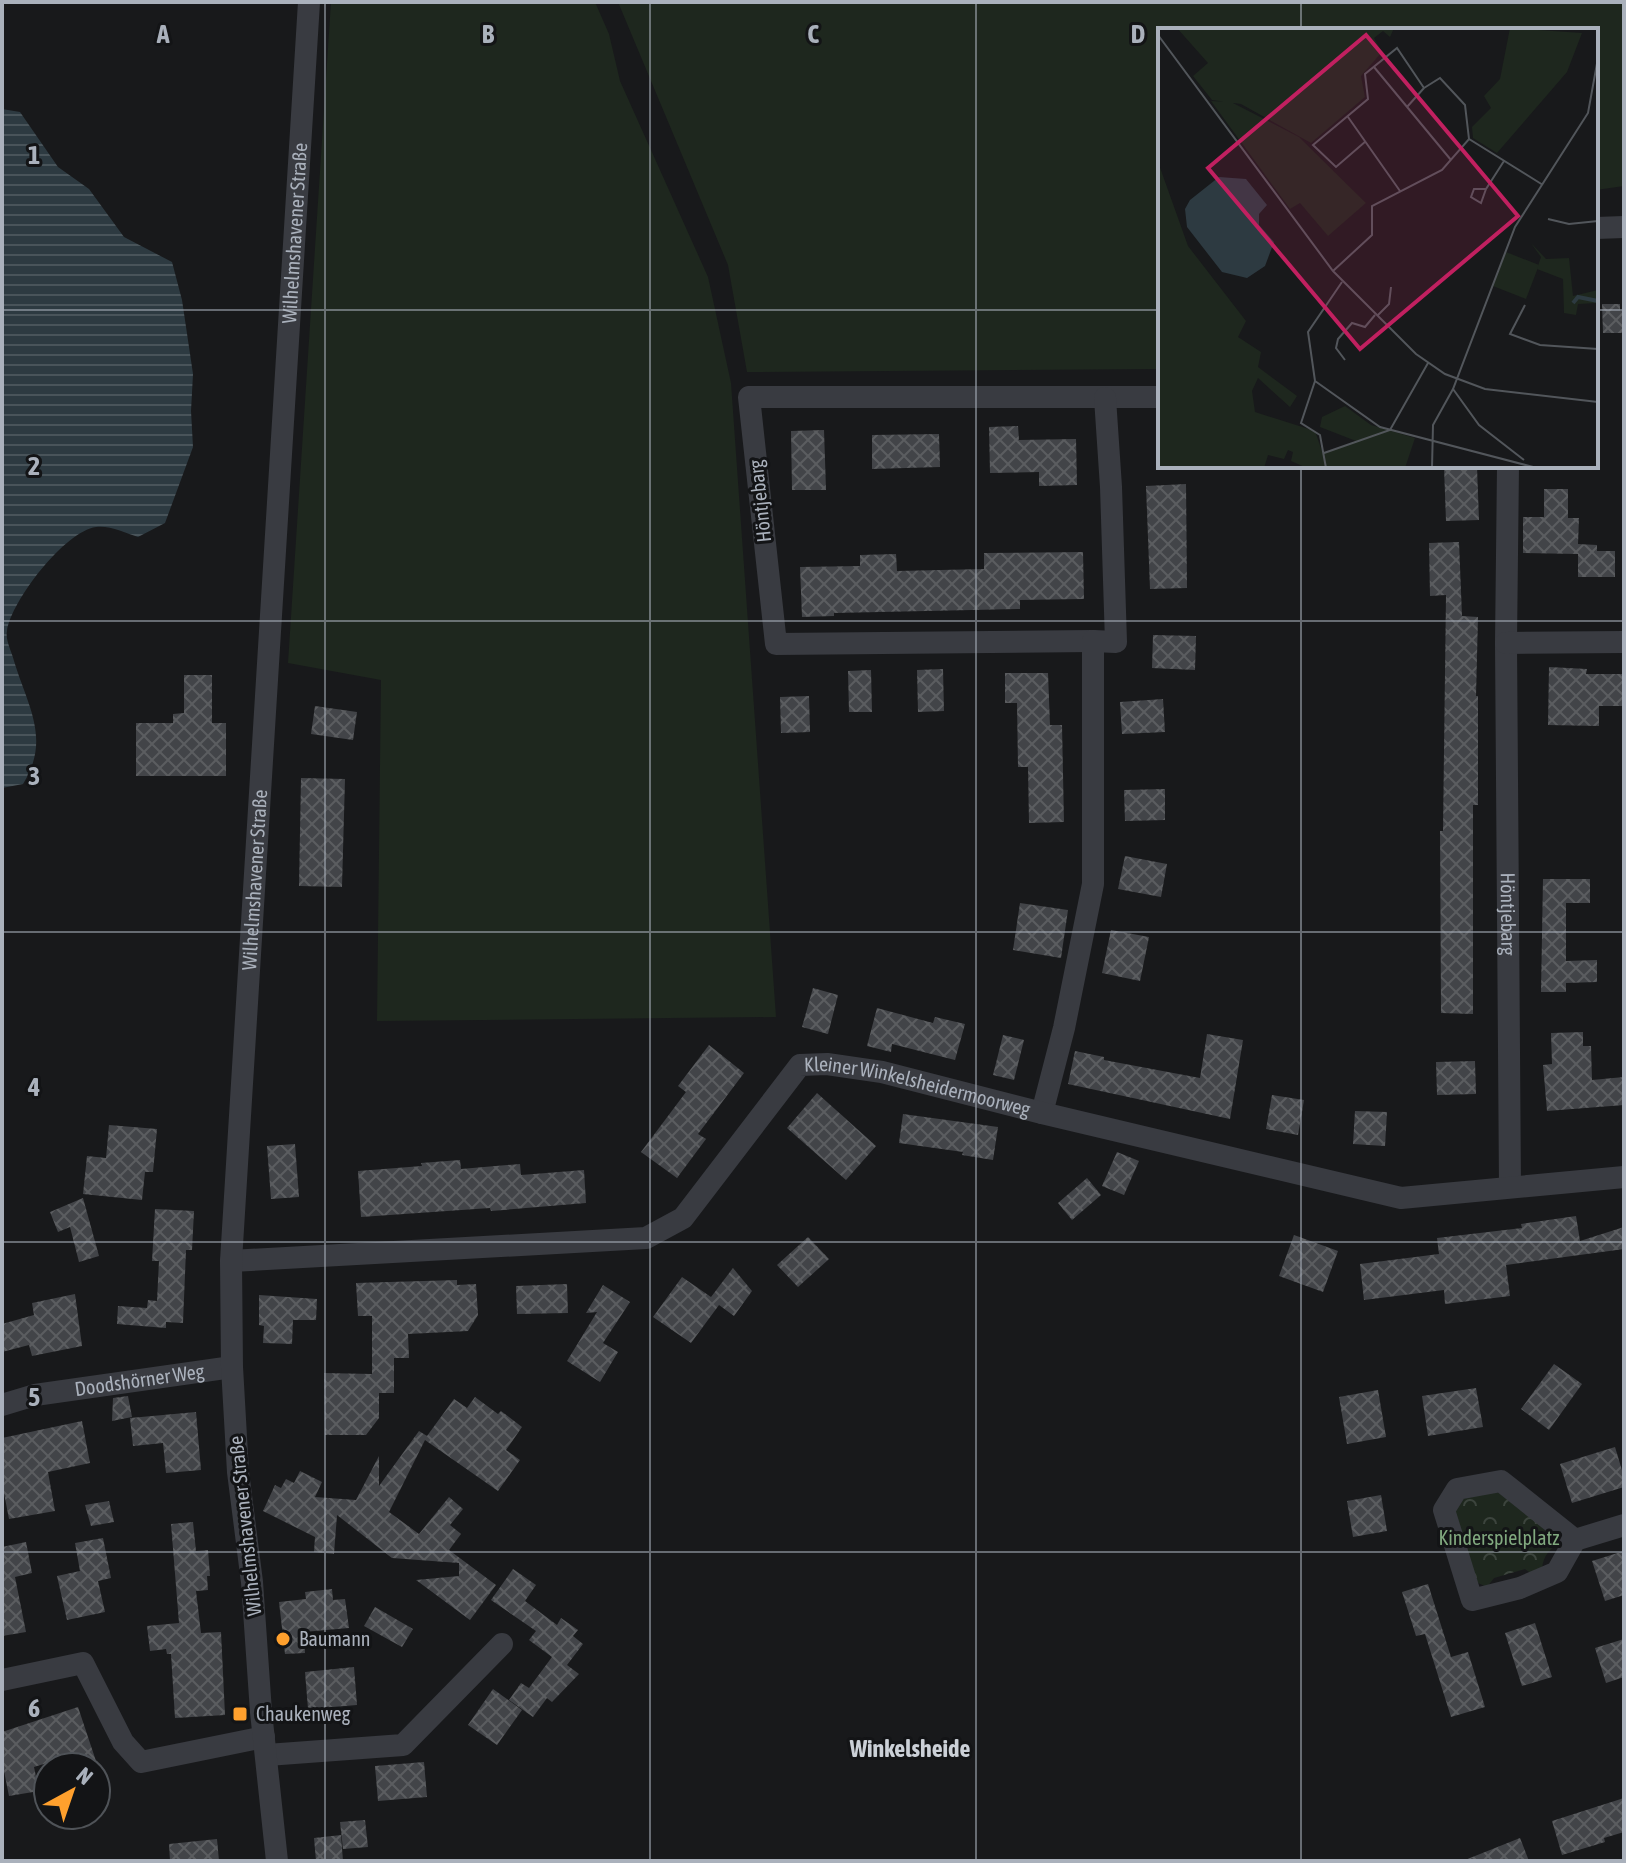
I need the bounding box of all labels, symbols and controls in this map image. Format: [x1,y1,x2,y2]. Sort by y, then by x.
text: A [156,19,170,49]
text: B [482,19,495,49]
text: C [807,19,819,49]
text: D [1131,19,1145,49]
inset map [1158,28,1598,468]
text: 1 [28,140,40,170]
street label: Wilhelmshavener Straße [277,142,311,324]
text: 2 [28,451,40,481]
street label: Höntjebarg [744,458,775,543]
text: 3 [28,761,40,791]
street label: Wilhelmshavener Straße [237,789,271,971]
street label: Höntjebarg [1497,872,1520,956]
street label: Kleiner Winkelsheidermoorweg [804,1052,1033,1121]
text: 4 [27,1072,40,1102]
street label: Doodshörner Weg [73,1359,206,1400]
text: 5 [28,1382,40,1412]
street label: Wilhelmshavener Straße [224,1435,265,1617]
park label: Kinderspielplatz [1438,1526,1560,1549]
place label: Baumann [299,1627,371,1650]
marker: Baumann [274,1630,292,1648]
text: 6 [28,1693,40,1723]
place label: Chaukenweg [256,1702,351,1725]
marker: Chaukenweg [231,1705,249,1723]
district label: Winkelsheide [849,1735,970,1762]
north arrow [32,1751,112,1831]
text: N [72,1762,98,1790]

